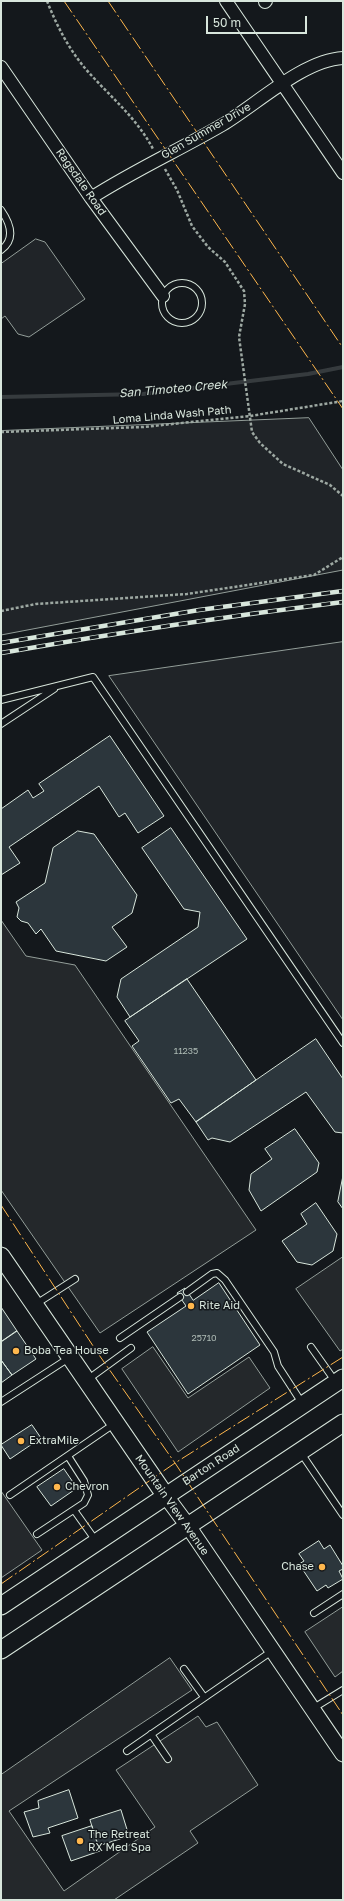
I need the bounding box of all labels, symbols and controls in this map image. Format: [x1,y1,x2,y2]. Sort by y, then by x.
scale bar [208,8,309,34]
text: 50 m [213,15,241,30]
street label: Glen Summer Drive [159,100,253,162]
street label: Ragsdale Road [53,146,109,218]
water label: San Timoteo Creek [118,377,228,401]
street label: Loma Linda Wash Path [112,403,232,427]
house number: 11235 [174,1046,198,1056]
place label: Rite Aid [199,1299,240,1313]
marker: Rite Aid [186,1301,196,1311]
house number: 25710 [191,1333,217,1343]
place label: Boba Tea House [24,1344,109,1358]
marker: Boba Tea House [11,1346,21,1356]
place label: ExtraMile [29,1434,79,1448]
marker: ExtraMile [16,1436,26,1446]
street label: Barton Road [180,1442,242,1488]
street label: Mountain View Avenue [132,1452,212,1558]
place label: Chevron [65,1480,109,1494]
marker: Chevron [52,1482,62,1492]
place label: Chase [281,1560,314,1574]
marker: Chase [317,1562,327,1572]
place label: The Retreat RX Med Spa [88,1828,151,1854]
marker: The Retreat RX Med Spa [75,1836,85,1846]

